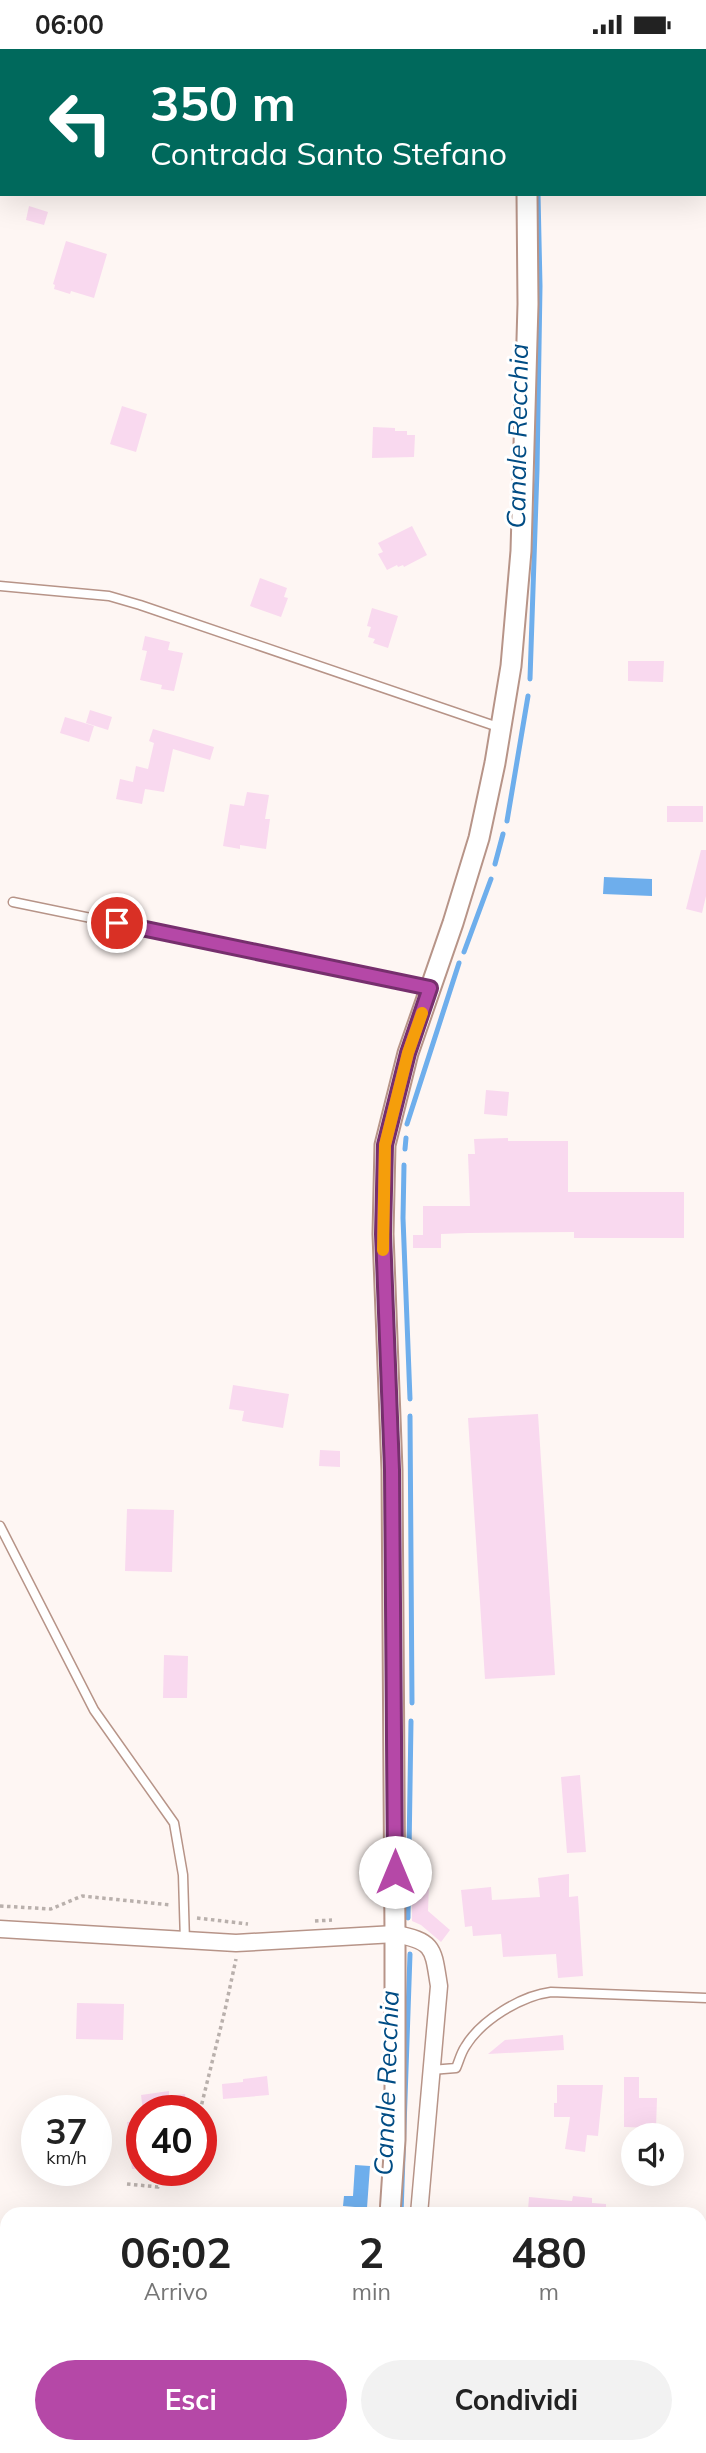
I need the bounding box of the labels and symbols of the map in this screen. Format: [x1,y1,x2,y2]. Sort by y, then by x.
water label: Canale Recchia [499,343,535,529]
pin [87,893,147,953]
position arrow [358,1835,432,1909]
water label: Canale Recchia [366,1990,406,2176]
speed limit sign: 40 [126,2095,217,2186]

